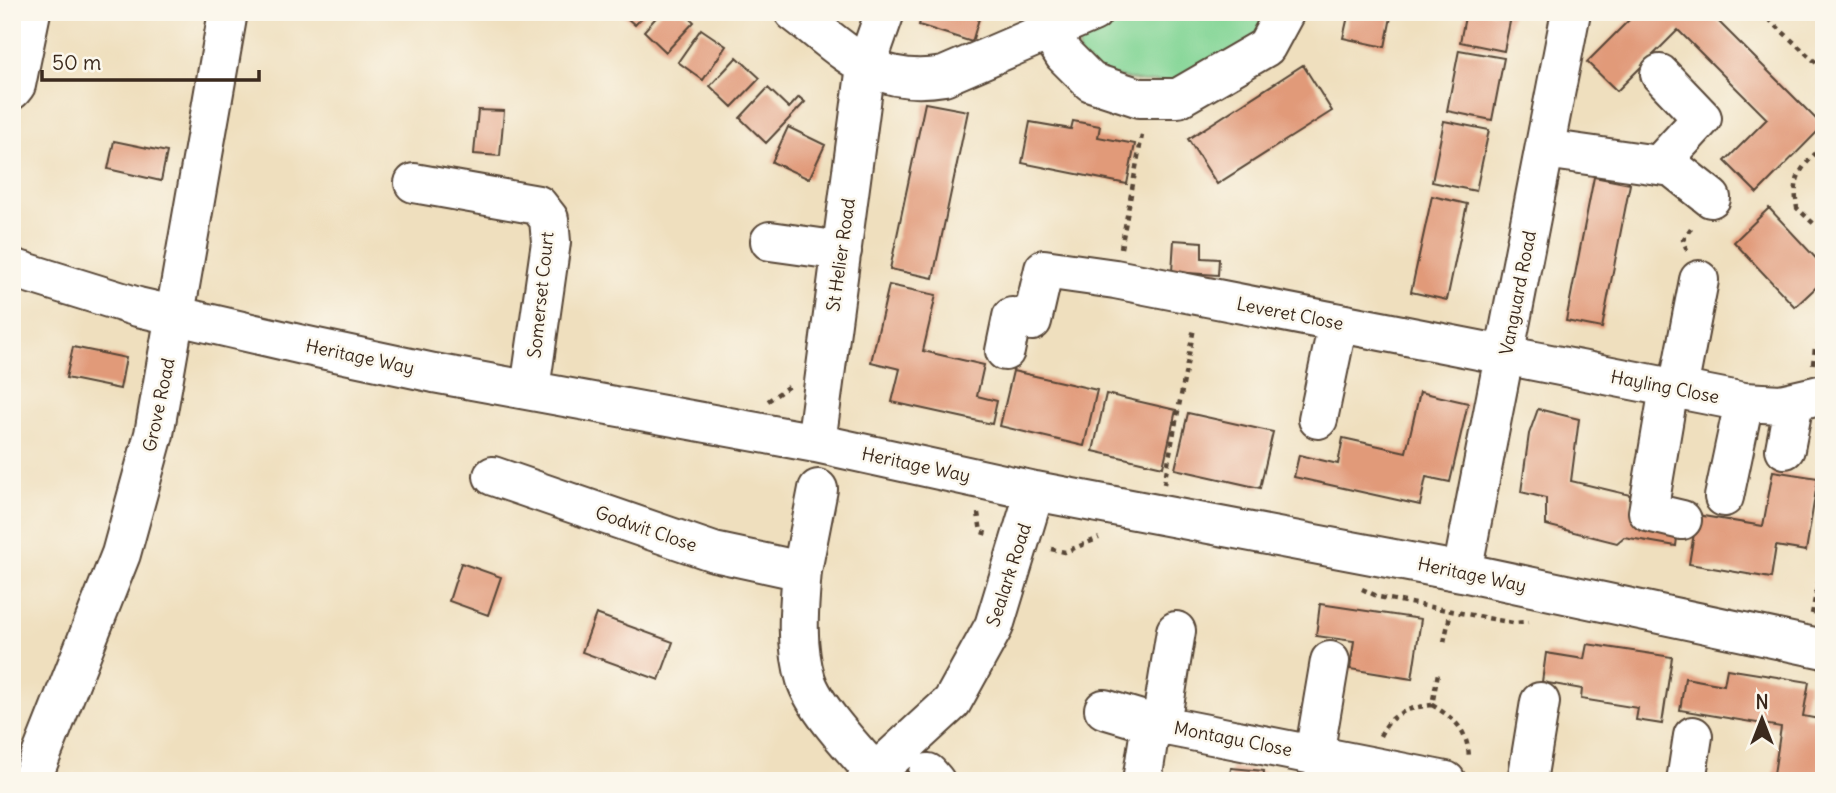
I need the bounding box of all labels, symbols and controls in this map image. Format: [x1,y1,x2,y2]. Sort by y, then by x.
scale bar [42,38,259,82]
text: 50 m [52,49,101,76]
street label: St Helier Road [821,196,860,313]
street label: Vanguard Road [1494,228,1541,357]
street label: Somerset Court [522,231,559,359]
street label: Leveret Close [1235,292,1345,335]
street label: Heritage Way [304,334,416,379]
street label: Grove Road [137,356,180,454]
street label: Hayling Close [1609,365,1721,408]
street label: Heritage Way [860,442,972,487]
street label: Godwit Close [592,500,700,557]
street label: Sealark Road [981,520,1036,629]
street label: Heritage Way [1416,552,1528,597]
north arrow [1728,684,1798,754]
text: N [1755,690,1769,714]
street label: Montagu Close [1172,716,1294,761]

